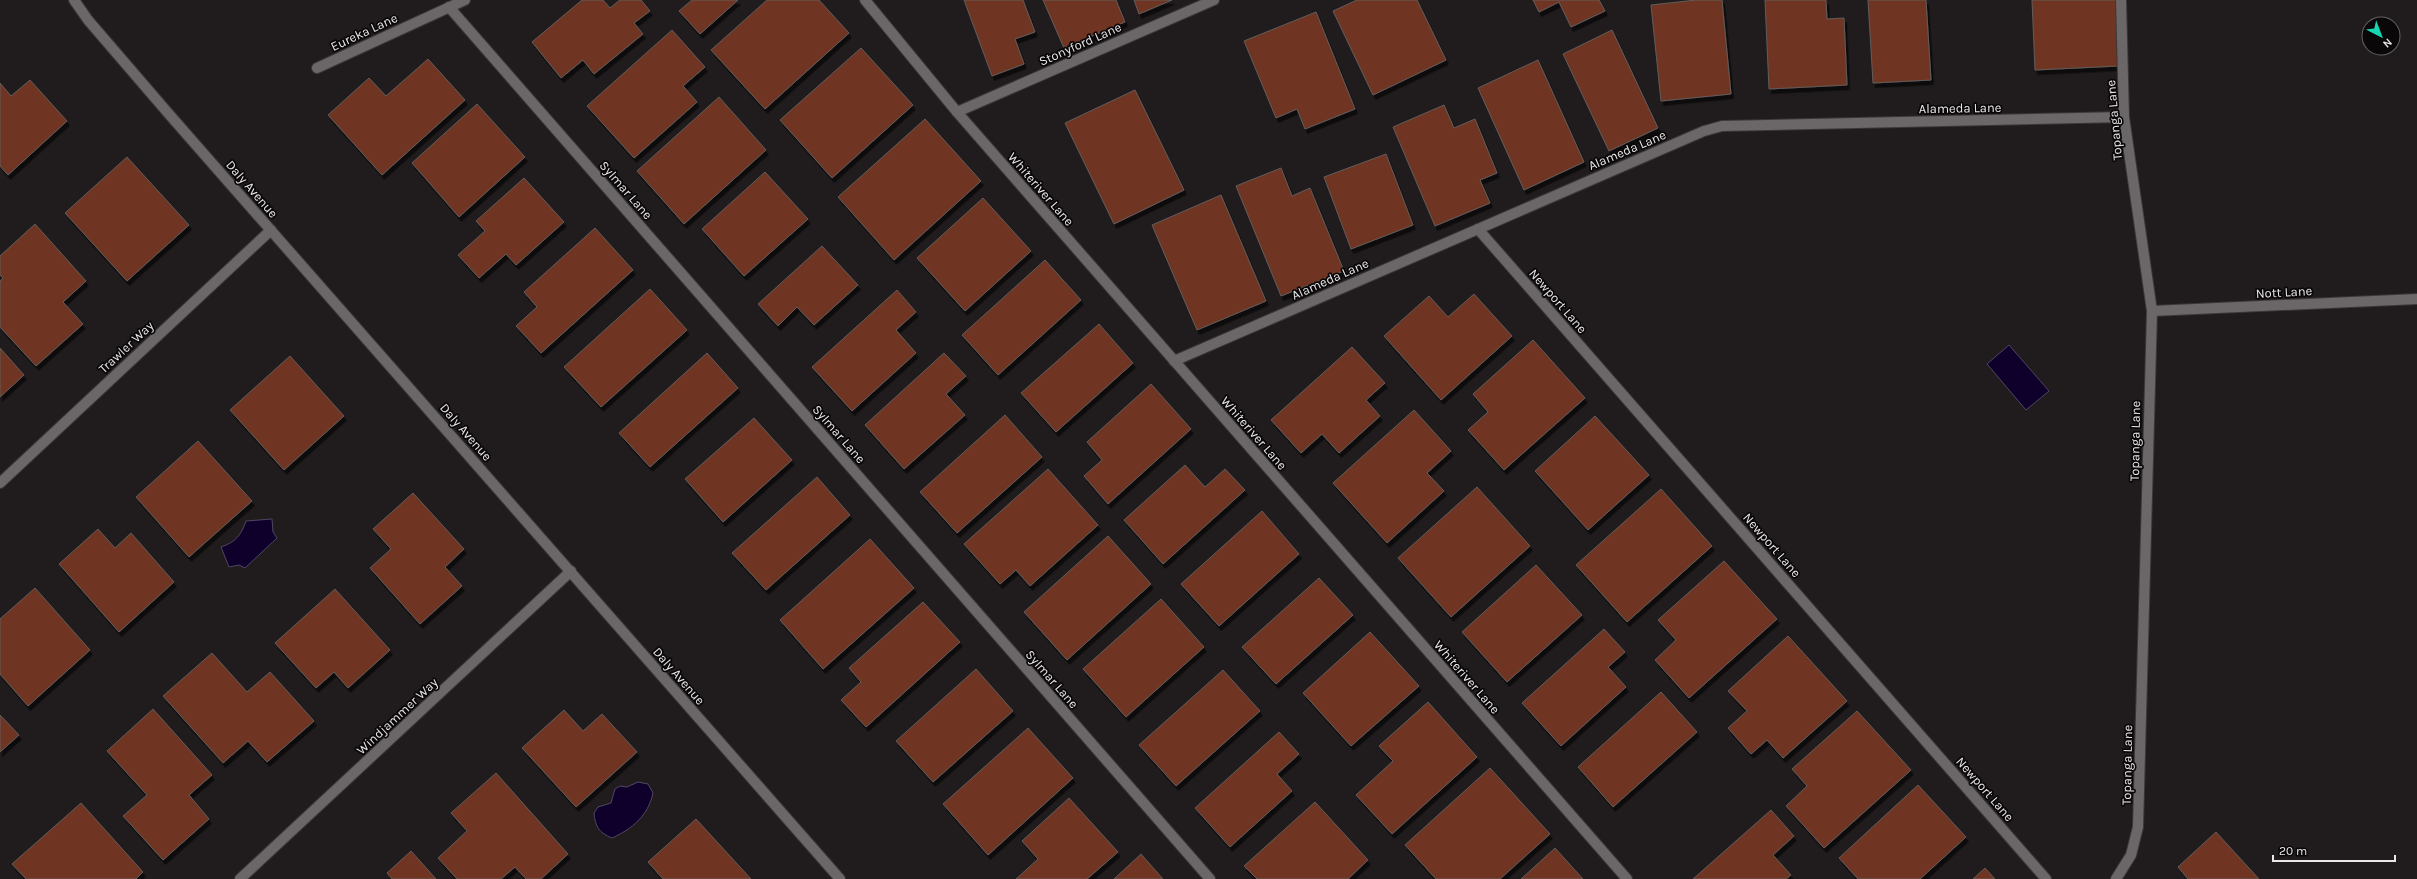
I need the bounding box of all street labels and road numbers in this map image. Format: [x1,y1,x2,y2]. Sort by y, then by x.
street label: Eureka Lane [328,10,400,54]
street label: Stonyford Lane [1036,19,1124,69]
street label: Topanga Lane [2103,79,2125,161]
street label: Alameda Lane [1918,100,2002,116]
street label: Alameda Lane [1586,127,1668,173]
street label: Whiteriver Lane [1005,149,1077,229]
street label: Daly Avenue [223,157,281,221]
street label: Sylmar Lane [597,158,656,222]
street label: Alameda Lane [1289,255,1371,303]
street label: Newport Lane [1526,266,1590,336]
street label: Nott Lane [2255,283,2313,301]
street label: Trawler Way [96,318,156,376]
street label: Whiteriver Lane [1218,393,1290,473]
street label: Daly Avenue [437,400,495,464]
street label: Topanga Lane [2127,400,2143,481]
street label: Sylmar Lane [810,402,869,466]
street label: Newport Lane [1740,510,1804,580]
street label: Whiteriver Lane [1431,637,1503,717]
street label: Daly Avenue [650,644,708,708]
street label: Sylmar Lane [1023,647,1082,711]
street label: Windjammer Way [353,675,441,757]
street label: Topanga Lane [2119,724,2135,805]
street label: Newport Lane [1953,754,2017,824]

